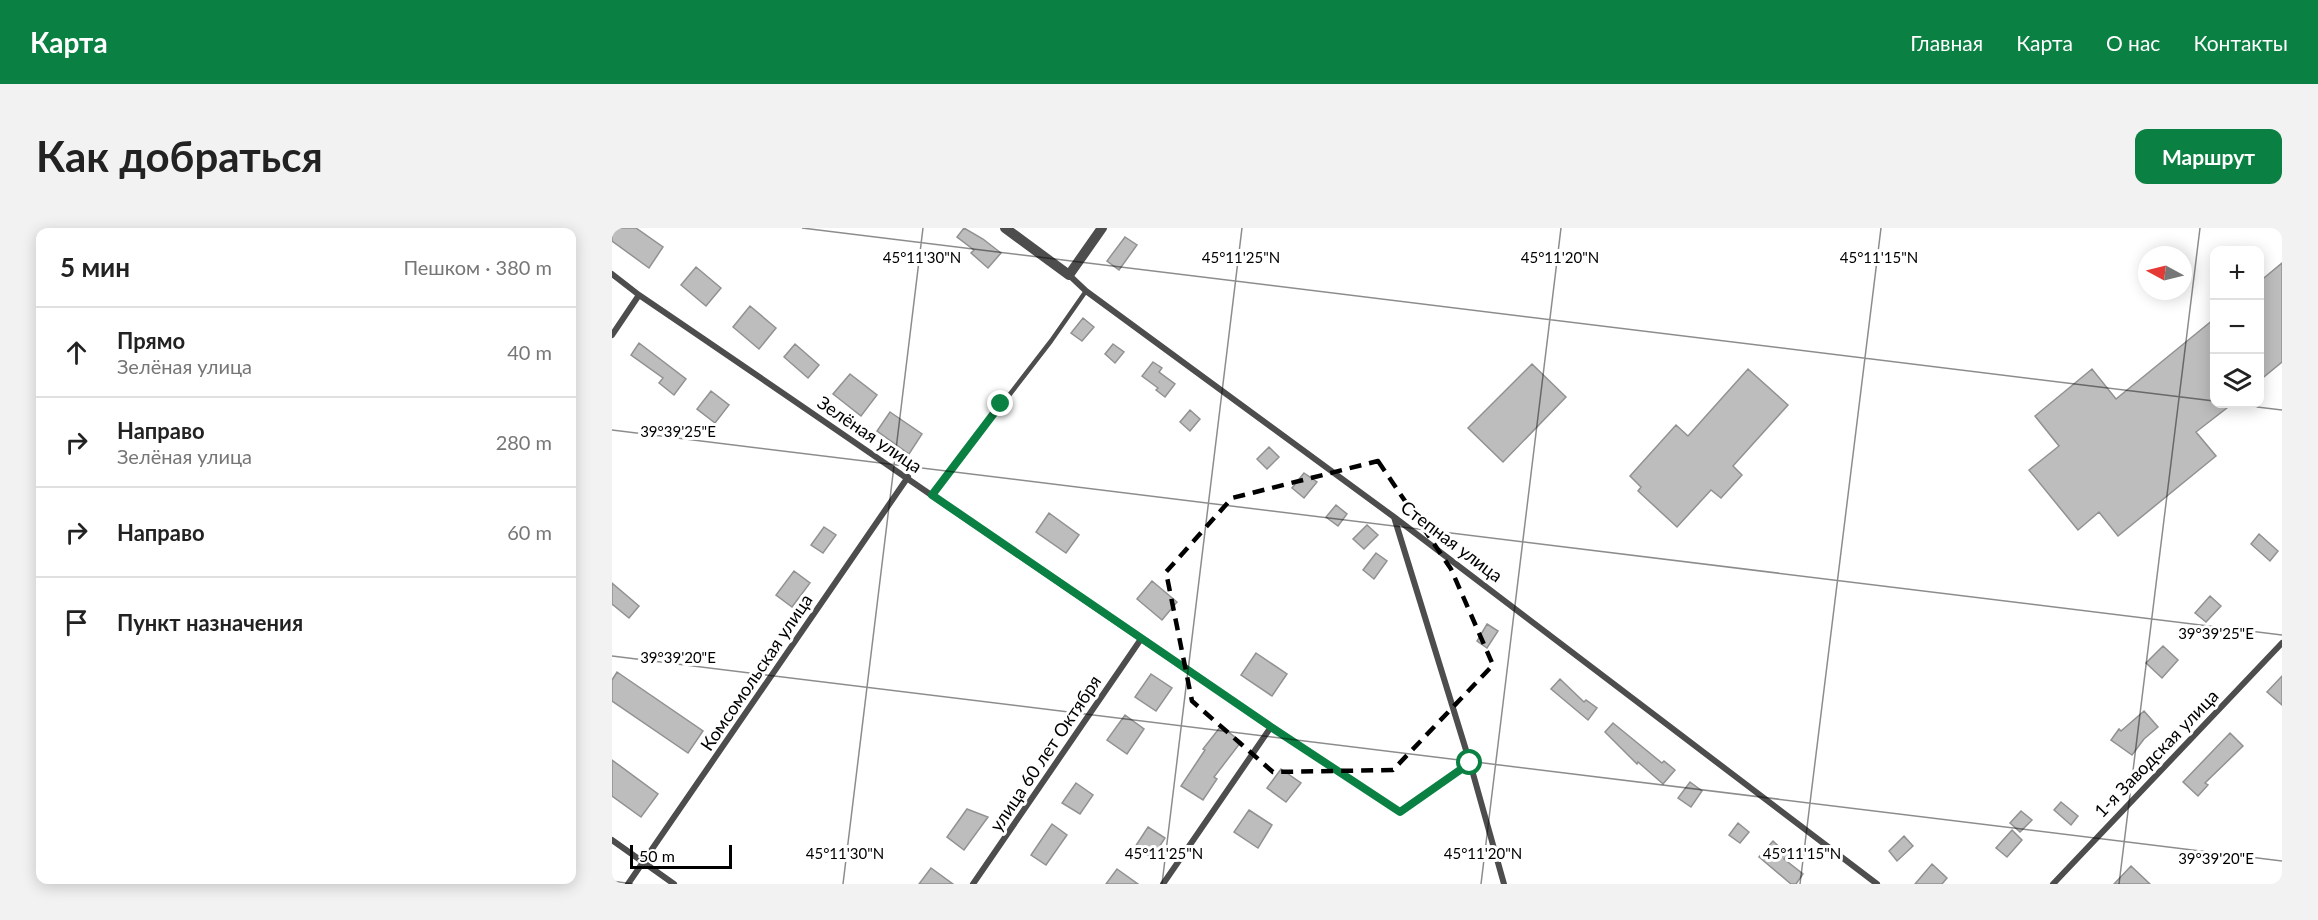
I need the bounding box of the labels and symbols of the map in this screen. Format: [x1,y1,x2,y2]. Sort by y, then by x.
north arrow [2138,246,2192,300]
text: 45°11'30"N [883,248,961,266]
text: 45°11'25"N [1202,248,1280,266]
text: 45°11'20"N [1521,248,1599,266]
text: 45°11'15"N [1840,248,1918,266]
route end [987,390,1013,416]
street label: Зелёная улица [813,391,927,477]
text: 39°39'25"E [640,422,716,440]
street label: Степная улица [1397,496,1507,586]
street label: Комсомольская улица [695,589,817,755]
text: 39°39'25"E [2178,624,2254,642]
text: 39°39'20"E [640,648,716,666]
street label: улица 60 лет Октября [985,671,1105,835]
street label: 1-я Заводская улица [2089,685,2223,821]
route start [1456,749,1482,775]
scale bar [630,842,732,870]
text: 45°11'30"N [806,844,884,862]
text: 45°11'25"N [1125,844,1203,862]
text: 45°11'20"N [1444,844,1522,862]
text: 45°11'15"N [1763,844,1841,862]
text: 39°39'20"E [2178,849,2254,867]

